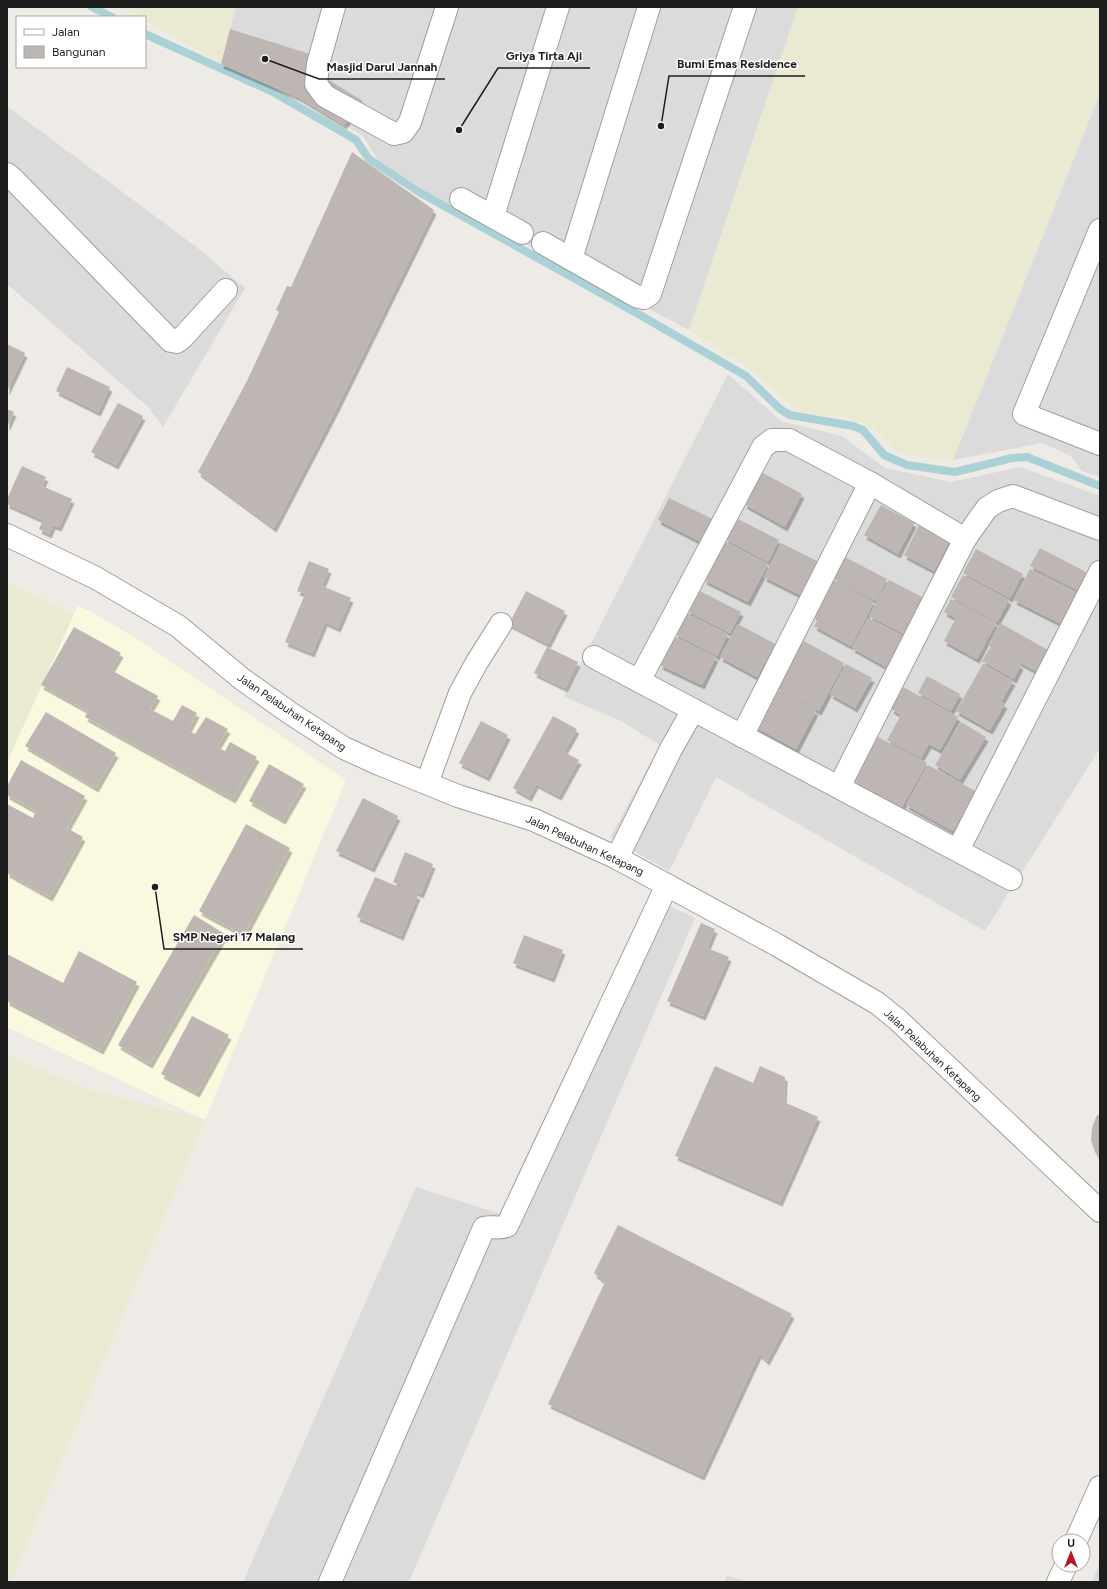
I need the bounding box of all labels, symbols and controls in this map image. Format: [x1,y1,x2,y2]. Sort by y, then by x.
legend [16,16,146,68]
text: Jalan [52,25,80,39]
callout: Griya Tirta Aji [498,44,590,68]
text: Bangunan [52,45,106,59]
text: Griya Tirta Aji [506,49,582,63]
callout: Bumi Emas Residence [669,52,805,76]
callout: Masjid Darul Jannah [319,55,445,79]
text: Bumi Emas Residence [677,57,797,71]
text: Masjid Darul Jannah [327,60,438,74]
street label: Jalan Pelabuhan Ketapang [235,671,349,754]
street label: Jalan Pelabuhan Ketapang [524,812,646,879]
callout: SMP Negeri 17 Malang [164,925,303,949]
text: SMP Negeri 17 Malang [173,930,295,944]
street label: Jalan Pelabuhan Ketapang [881,1007,984,1104]
north arrow [1051,1533,1091,1573]
text: U [1067,1537,1075,1550]

